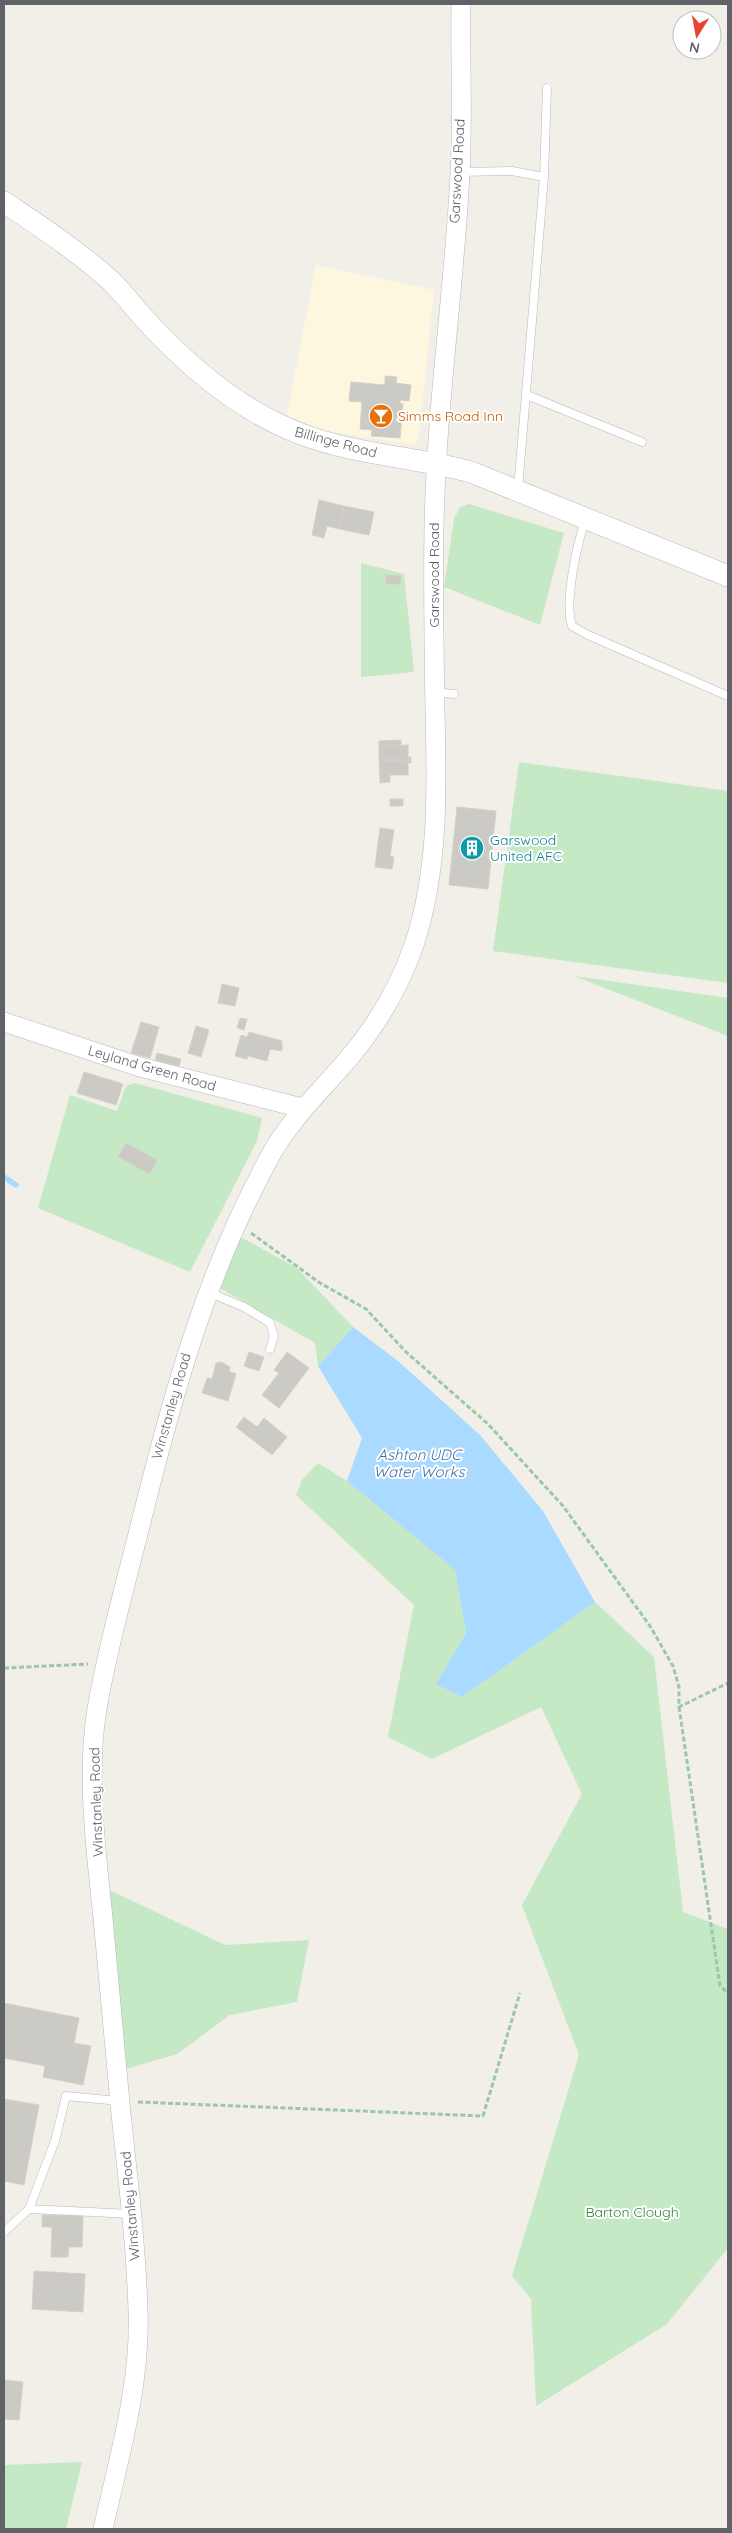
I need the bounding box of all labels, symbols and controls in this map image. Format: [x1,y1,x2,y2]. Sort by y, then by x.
north arrow [672,10,722,60]
text: N [688,38,701,58]
street label: Garswood Road [445,118,469,224]
bar icon: Simms Road Inn [368,403,394,429]
place label: Simms Road Inn [398,407,503,425]
street label: Billinge Road [293,422,379,462]
street label: Garswood Road [425,523,443,627]
place label: Garswood United AFC [490,831,562,865]
building icon: Garswood United AFC [459,835,485,861]
street label: Leyland Green Road [86,1041,218,1095]
street label: Winstanley Road [147,1351,195,1461]
water label: Ashton UDC Water Works [374,1445,465,1481]
street label: Winstanley Road [85,1747,107,1857]
street label: Winstanley Road [116,2150,144,2262]
park label: Barton Clough [585,2203,679,2221]

